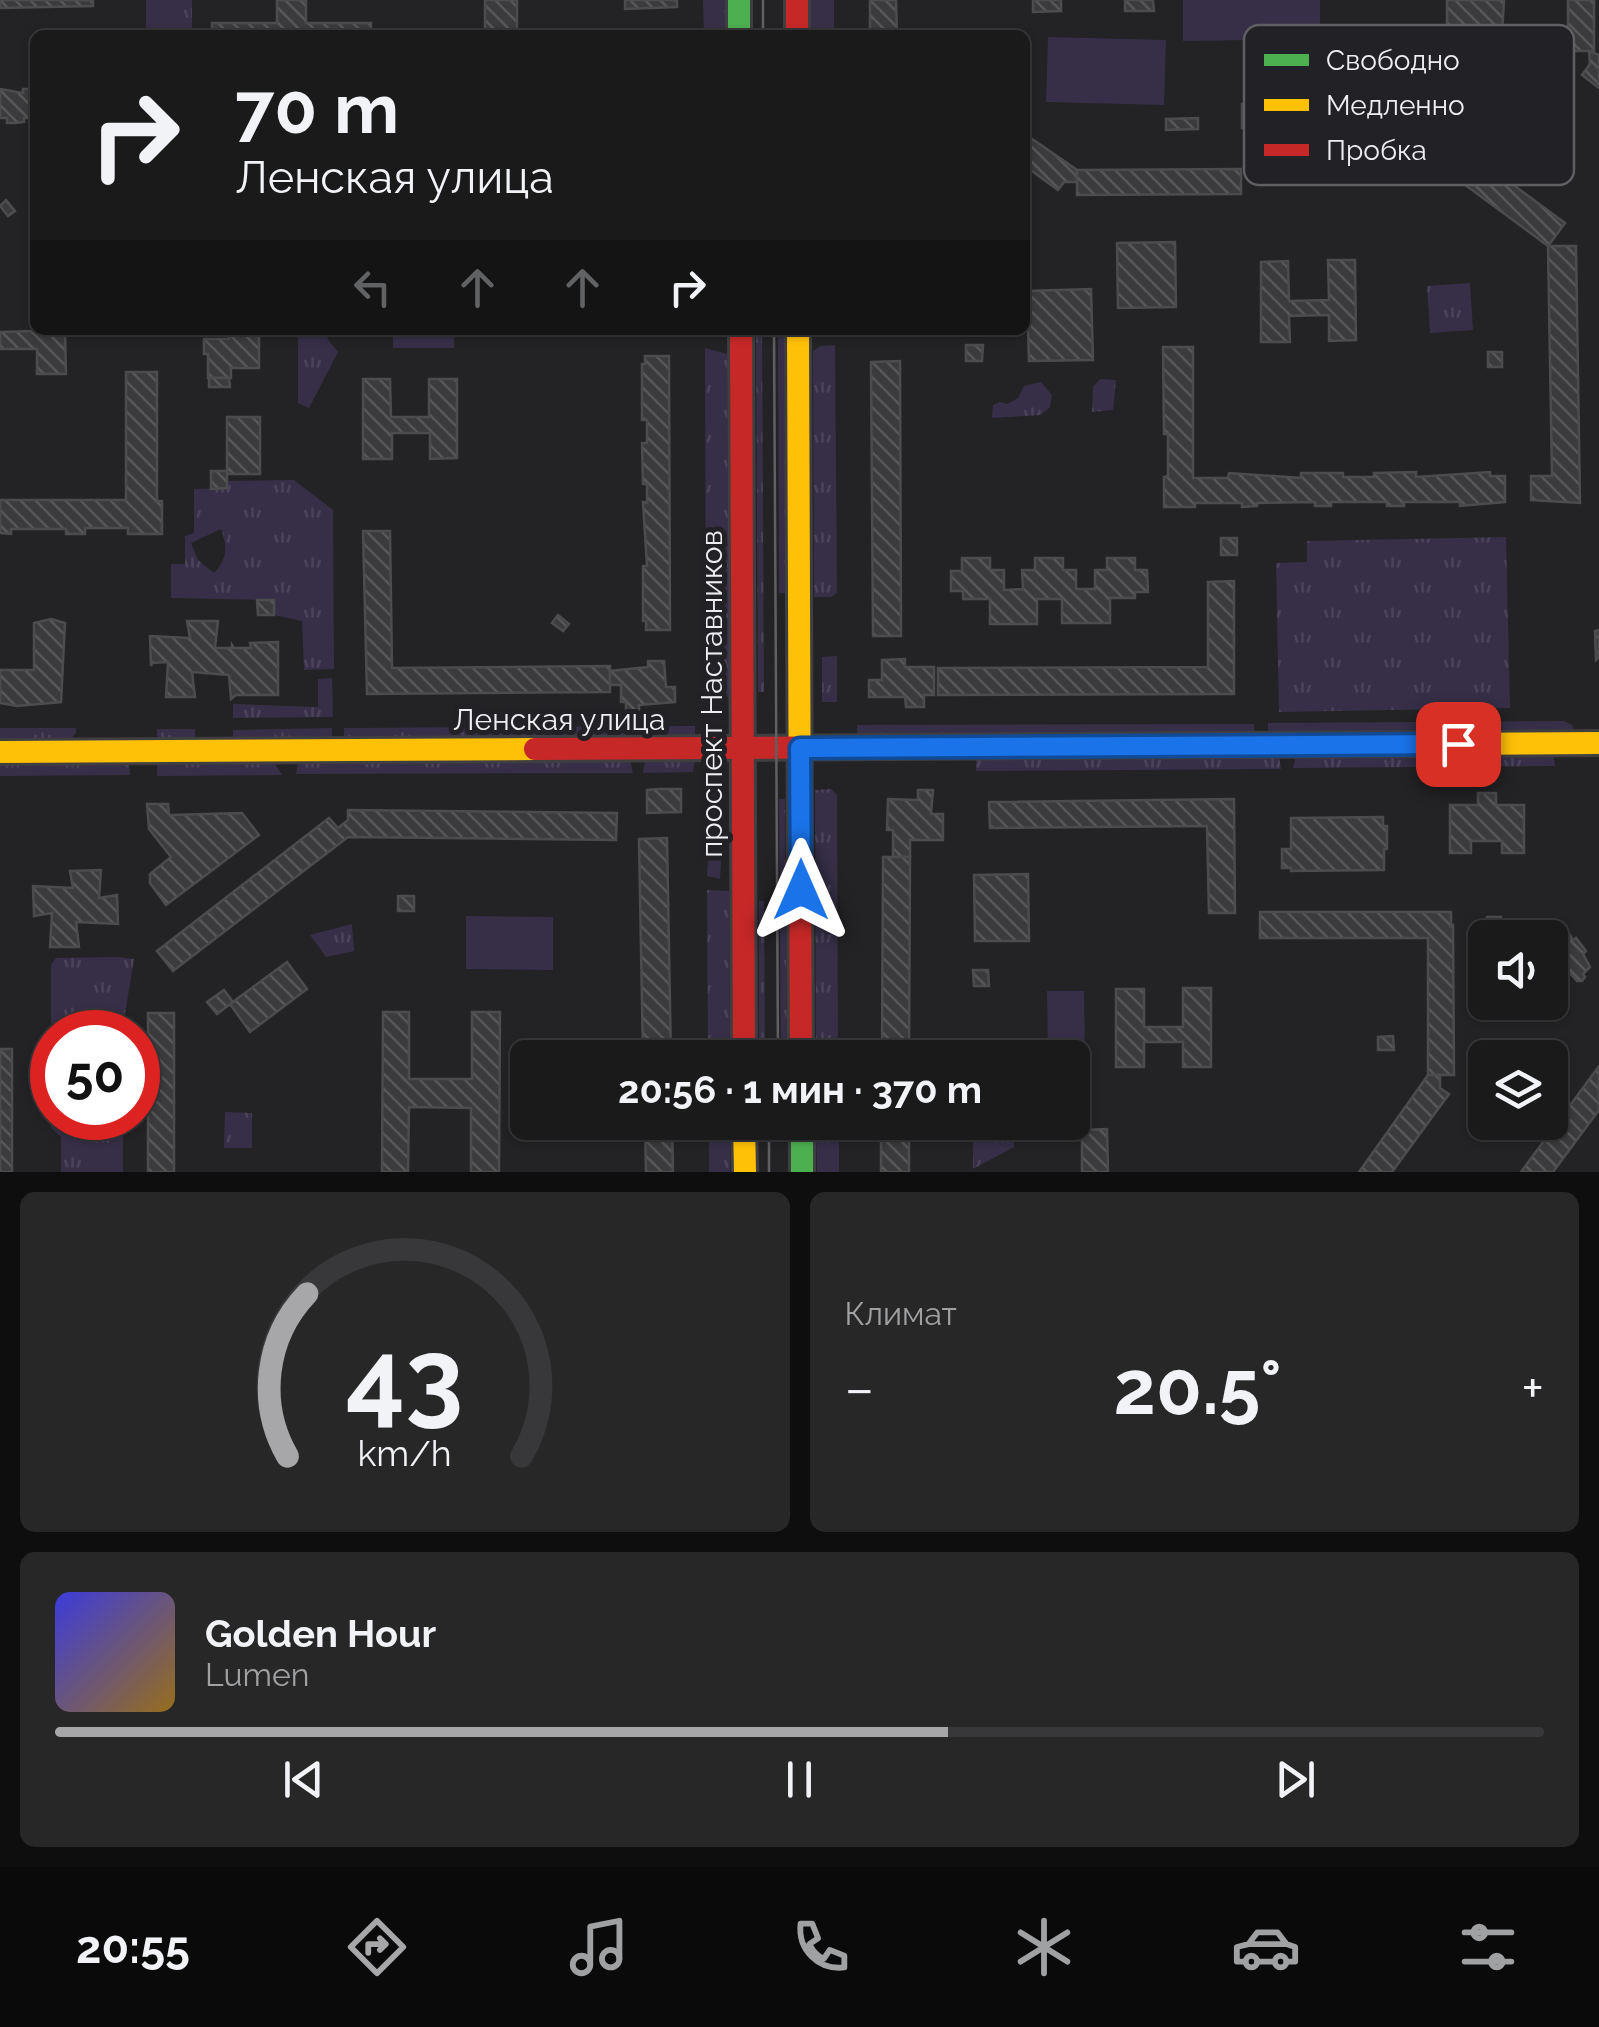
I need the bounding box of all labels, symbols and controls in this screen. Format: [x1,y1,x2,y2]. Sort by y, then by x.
legend [1244,25,1574,185]
text: Свободно [1326,44,1460,77]
text: 70 m [235,67,399,149]
icon: right [70,70,200,200]
text: Медленно [1326,89,1465,122]
text: Пробка [1326,134,1427,167]
text: Ленская улица [235,151,554,204]
icon: left [345,260,400,315]
icon: ahead [450,260,505,315]
icon: ahead [555,260,610,315]
icon: right [660,260,715,315]
street label: проспект Наставников [694,530,729,858]
street label: Ленская улица [453,702,665,737]
pin [1416,702,1501,787]
icon: arrive [1431,717,1486,772]
position arrow [749,838,853,942]
map controls [1468,920,1568,1140]
button: sound [1468,920,1568,1020]
speed limit sign: 50 [30,1010,160,1140]
button: layers [1468,1040,1568,1140]
text: 20:56 · 1 мин · 370 m [618,1067,982,1112]
text: Климат [845,1295,957,1332]
text: 43 [346,1316,463,1438]
text: 20.5° [1114,1343,1282,1432]
text: − [845,1356,874,1421]
text: + [1521,1356,1544,1421]
text: km/h [358,1432,452,1474]
text: Golden Hour [205,1611,436,1656]
text: Lumen [205,1656,309,1693]
icon: previous [276,1752,331,1807]
icon: pause [772,1752,827,1807]
icon: next [1268,1752,1323,1807]
icon: directions [342,1912,412,1982]
icon: music [564,1912,634,1982]
icon: phone [786,1912,856,1982]
icon: climate [1009,1912,1079,1982]
icon: car [1231,1912,1301,1982]
icon: filters [1453,1912,1523,1982]
text: 20:55 [76,1921,190,1974]

